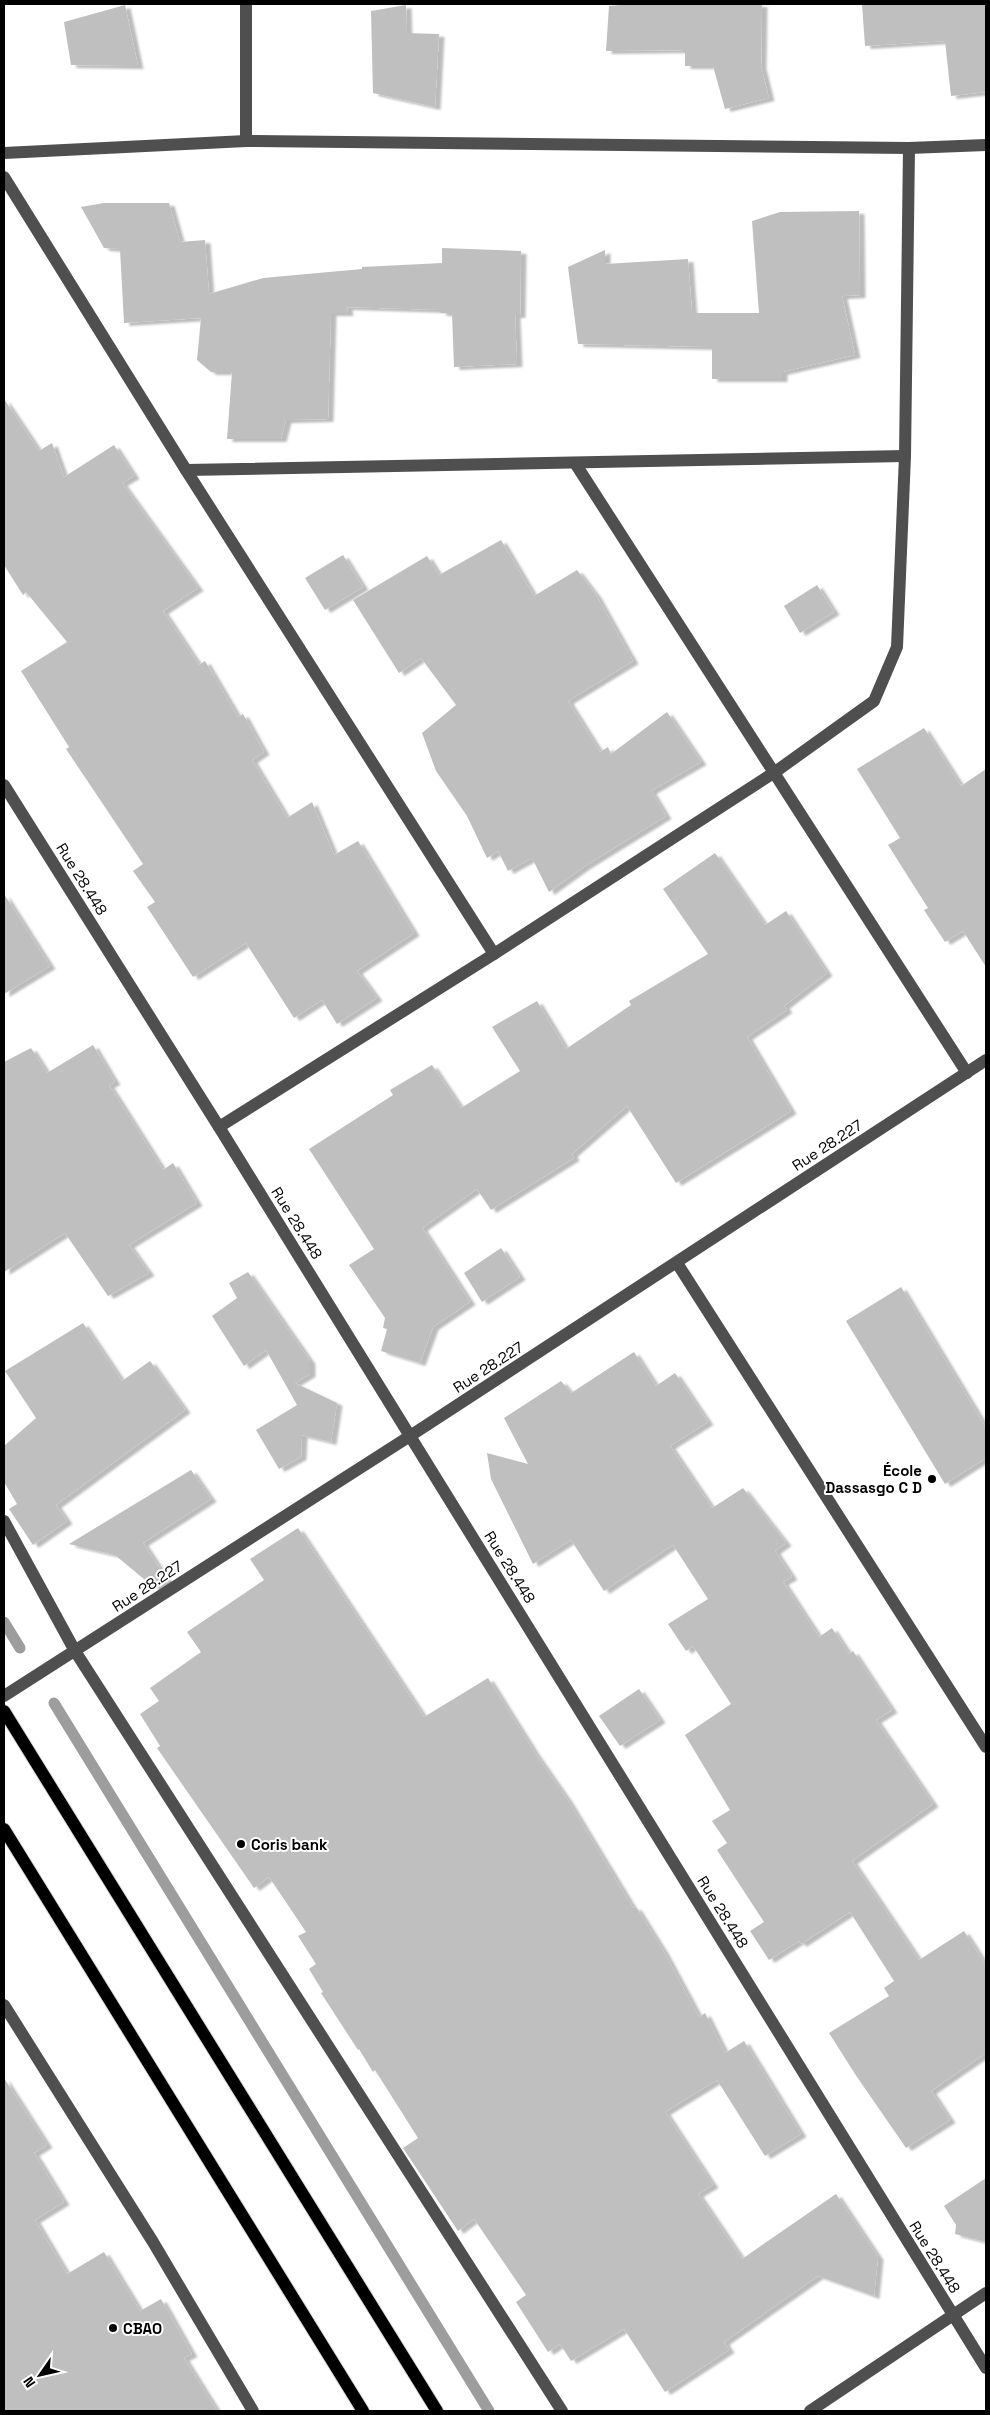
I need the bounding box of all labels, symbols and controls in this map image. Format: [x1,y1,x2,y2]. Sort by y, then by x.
street label: Rue 28.448 [52,839,112,919]
street label: Rue 28.227 [788,1115,866,1175]
street label: Rue 28.448 [267,1183,327,1263]
street label: Rue 28.227 [449,1337,527,1397]
place label: École Dassasgo C D [825,1461,922,1497]
marker: École Dassasgo C D [926,1473,938,1485]
street label: Rue 28.448 [480,1527,540,1607]
street label: Rue 28.227 [108,1556,186,1616]
place label: Coris bank [251,1835,328,1854]
marker: Coris bank [235,1838,247,1850]
street label: Rue 28.448 [693,1872,753,1952]
street label: Rue 28.448 [905,2217,965,2297]
place label: CBAO [123,2319,162,2338]
marker: CBAO [107,2322,119,2334]
north arrow [15,2350,65,2400]
text: N [19,2373,39,2391]

